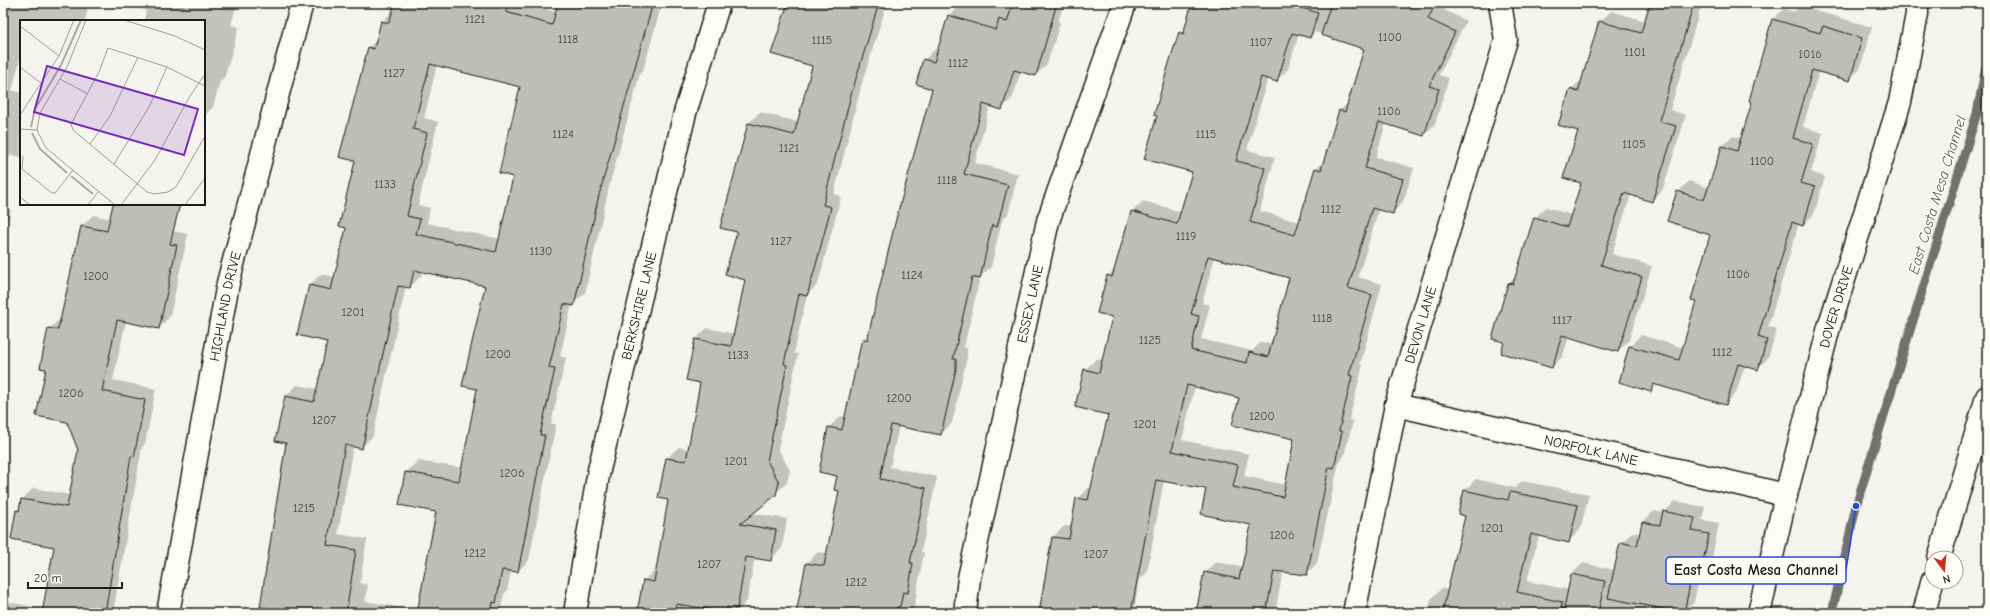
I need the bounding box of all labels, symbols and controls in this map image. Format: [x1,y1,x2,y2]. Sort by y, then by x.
house number: 1121 [465,12,486,26]
inset map [20,20,205,205]
house number: 1100 [1378,30,1402,44]
house number: 1118 [558,32,578,46]
house number: 1115 [812,33,832,47]
house number: 1107 [1250,35,1273,49]
house number: 1101 [1624,45,1646,59]
house number: 1016 [1798,47,1822,61]
house number: 1112 [948,56,968,70]
house number: 1127 [383,66,405,80]
house number: 1106 [1377,104,1401,118]
water label: East Costa Mesa Channel [1904,113,1970,276]
house number: 1124 [552,127,574,141]
house number: 1115 [1196,127,1216,141]
house number: 1105 [1622,137,1646,151]
house number: 1121 [779,141,800,155]
house number: 1100 [1750,154,1774,168]
house number: 1118 [937,173,957,187]
house number: 1133 [374,177,396,191]
house number: 1112 [1321,202,1341,216]
house number: 1119 [1176,229,1196,243]
house number: 1127 [770,234,792,248]
house number: 1130 [530,244,552,258]
street label: HIGHLAND DRIVE [206,250,245,363]
street label: BERKSHIRE LANE [618,250,660,362]
street label: ESSEX LANE [1013,263,1047,345]
street label: DOVER DRIVE [1816,263,1857,350]
house number: 1106 [1726,267,1750,281]
house number: 1124 [901,268,923,282]
house number: 1200 [83,269,109,283]
street label: DEVON LANE [1401,284,1440,366]
house number: 1201 [341,305,365,319]
house number: 1118 [1312,311,1332,325]
house number: 1117 [1552,313,1572,327]
house number: 1125 [1139,333,1161,347]
house number: 1112 [1712,345,1732,359]
house number: 1200 [485,347,511,361]
house number: 1133 [727,348,749,362]
house number: 1206 [59,386,83,400]
house number: 1200 [886,391,912,405]
house number: 1200 [1249,409,1275,423]
house number: 1207 [312,413,336,427]
house number: 1201 [1133,417,1157,431]
street label: NORFOLK LANE [1542,431,1639,469]
house number: 1201 [724,454,748,468]
house number: 1206 [500,466,524,480]
house number: 1215 [293,501,315,515]
house number: 1201 [1480,521,1504,535]
house number: 1206 [1270,528,1294,542]
house number: 1212 [464,546,486,560]
house number: 1207 [1084,547,1108,561]
north arrow [1924,550,1964,590]
house number: 1207 [697,557,721,571]
callout: East Costa Mesa Channel [1666,557,1846,584]
text: East Costa Mesa Channel [1674,561,1838,579]
scale bar [28,564,122,590]
text: 20 m [34,571,62,585]
text: N [1941,572,1952,586]
house number: 1212 [845,575,867,589]

